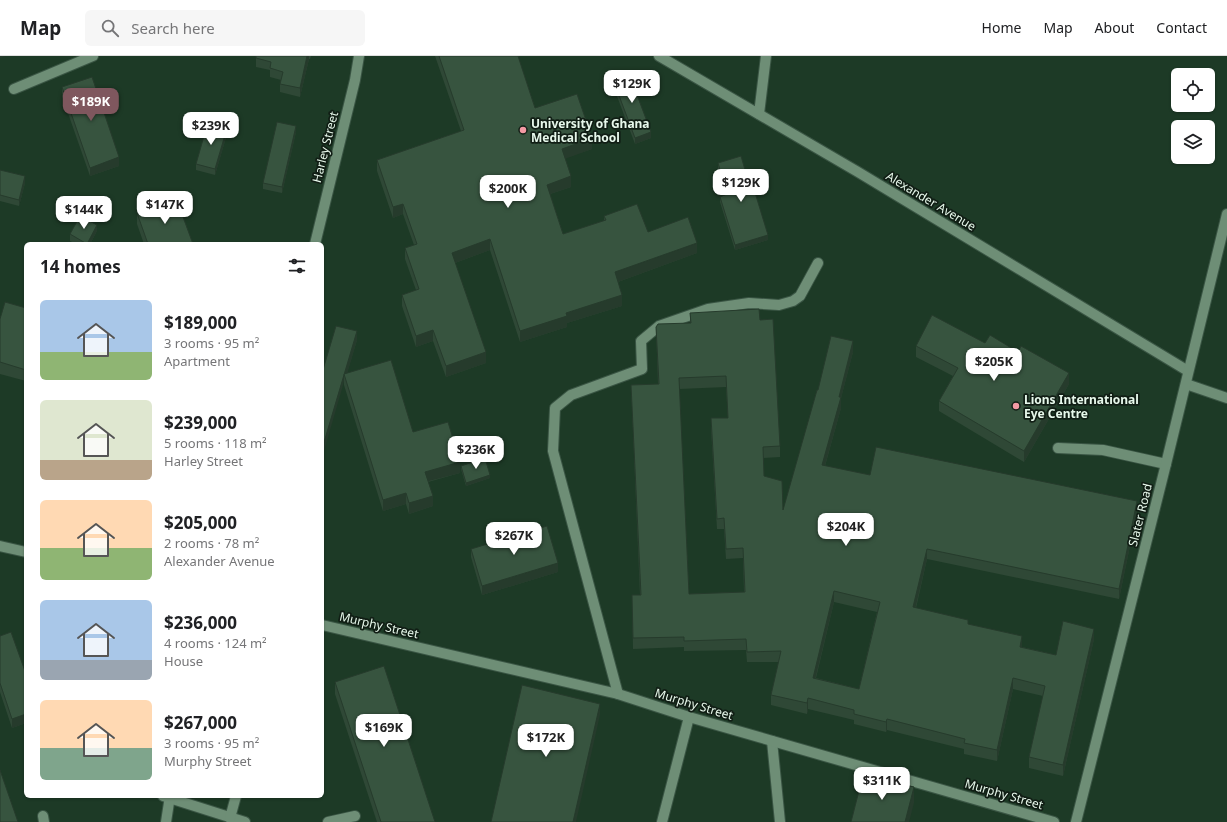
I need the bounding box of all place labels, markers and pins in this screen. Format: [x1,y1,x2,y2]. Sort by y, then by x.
pin: $129K [604,70,660,104]
pin: $189K [63,88,119,122]
pin: $239K [183,112,239,146]
place label: University of Ghana Medical School [531,115,650,146]
marker: University of Ghana Medical School [518,125,528,135]
pin: $129K [713,169,769,203]
pin: $200K [480,175,536,209]
pin: $147K [137,191,193,225]
pin: $144K [56,196,112,230]
pin: $205K [966,348,1022,382]
place label: Lions International Eye Centre [1024,391,1139,422]
marker: Lions International Eye Centre [1011,401,1021,411]
pin: $236K [448,436,504,470]
pin: $204K [818,513,874,547]
pin: $267K [486,522,542,556]
pin: $169K [356,714,412,748]
pin: $172K [518,724,574,758]
pin: $311K [854,767,910,801]

